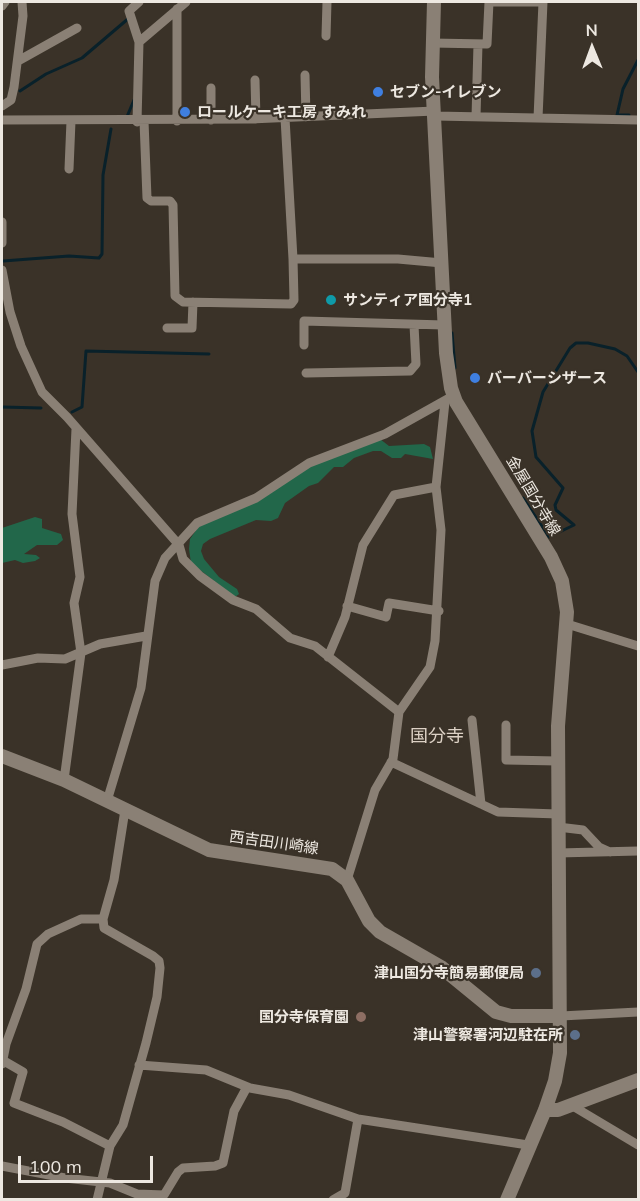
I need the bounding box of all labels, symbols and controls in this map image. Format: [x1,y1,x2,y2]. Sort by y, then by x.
north arrow [562,18,622,78]
text: N [585,20,598,40]
place label: セブン-イレブン [390,83,502,101]
marker: セブン-イレブン [371,85,385,99]
place label: ロールケーキ工房 すみれ [197,103,366,121]
marker: ロールケーキ工房 すみれ [178,105,192,119]
place label: サンティア国分寺1 [343,291,472,309]
marker: サンティア国分寺1 [324,293,338,307]
place label: バーバーシザース [487,369,607,387]
marker: バーバーシザース [468,371,482,385]
street label: 金屋国分寺線 [502,453,564,539]
district label: 国分寺 [410,726,464,748]
street label: 西吉田川崎線 [228,828,320,858]
place label: 津山国分寺簡易郵便局 [374,964,524,982]
marker: 津山国分寺簡易郵便局 [529,966,543,980]
place label: 国分寺保育園 [259,1008,349,1026]
marker: 国分寺保育園 [354,1010,368,1024]
place label: 津山警察署河辺駐在所 [413,1026,563,1044]
marker: 津山警察署河辺駐在所 [568,1028,582,1042]
scale bar [21,1144,156,1182]
text: 100 m [29,1155,82,1178]

